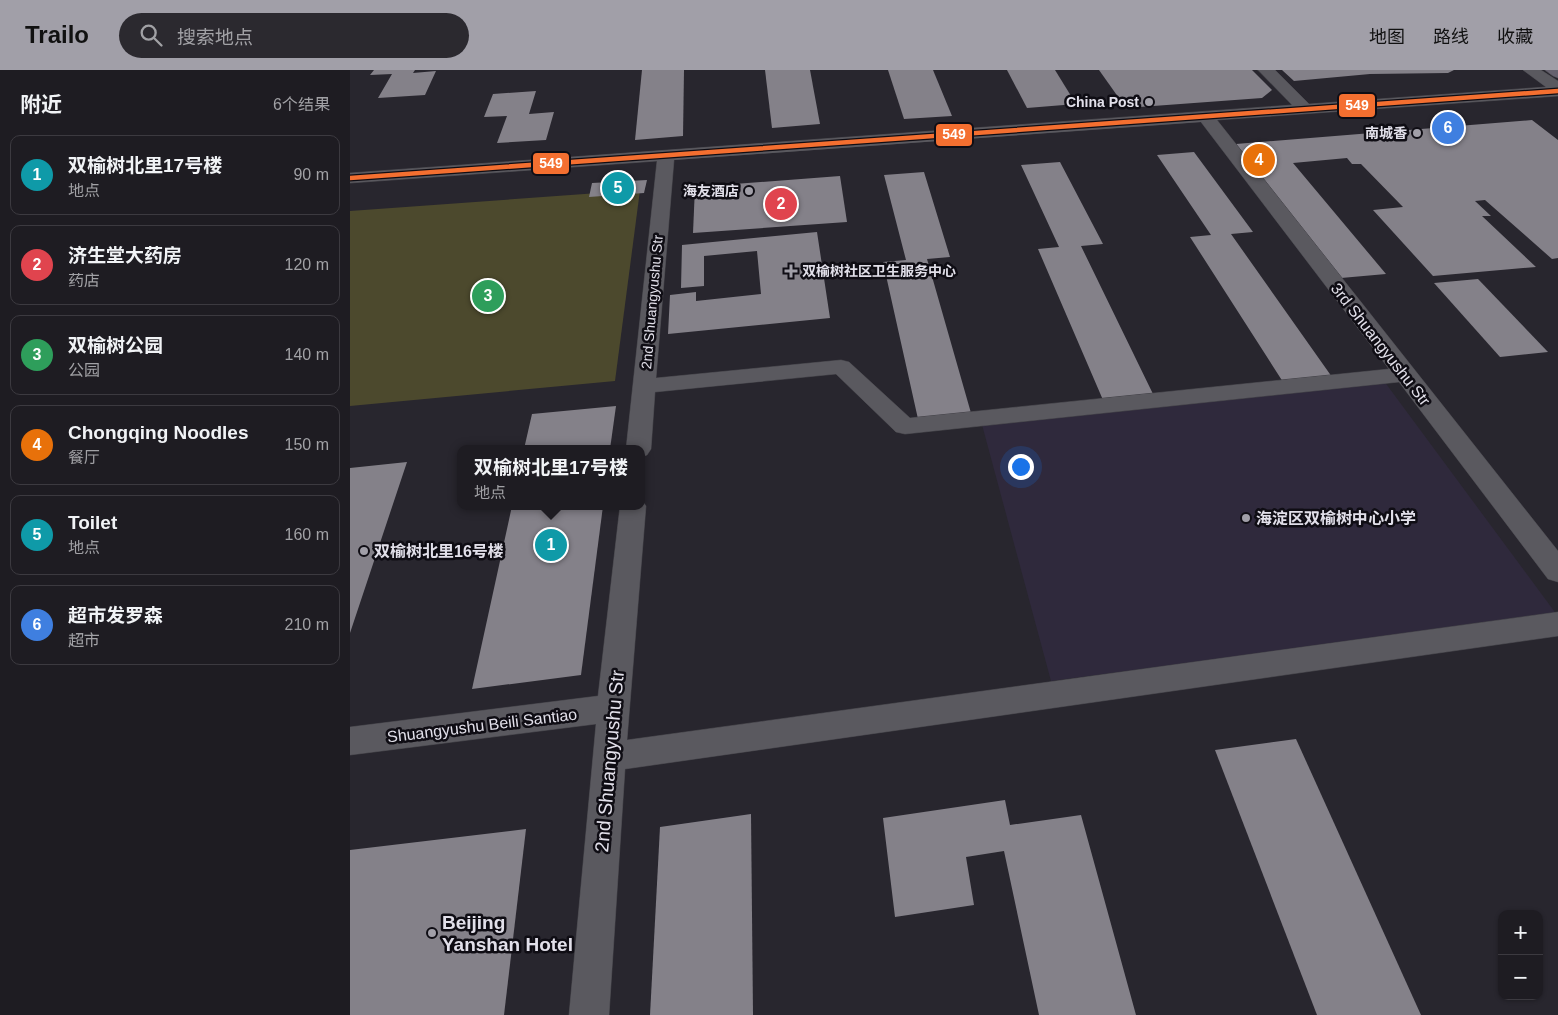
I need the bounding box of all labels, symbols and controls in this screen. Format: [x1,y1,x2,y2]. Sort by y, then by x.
search box [119,13,469,58]
text: Trailo [25,21,89,48]
icon: search [137,21,165,49]
text: 搜索地点 [177,27,253,48]
text: 地图 [1369,27,1405,47]
text: 路线 [1433,27,1469,47]
text: 收藏 [1497,27,1533,47]
text: 附近 [20,93,62,116]
line badge: 549 [1338,93,1376,118]
place label: China Post [1066,94,1139,110]
text: 6个结果 [273,96,330,113]
marker: China Post [1143,96,1155,108]
text: 549 [1345,97,1369,113]
pin: 6 [1432,109,1464,147]
line badge: 549 [935,123,973,147]
place label: 南城香 [1365,125,1407,141]
text: 549 [942,126,966,142]
marker: 南城香 [1411,127,1423,139]
pin: 4 [1243,141,1275,179]
line badge: 549 [532,152,570,175]
text: 双榆树北里17号楼 [68,155,222,176]
text: 549 [539,155,563,171]
text: 1 [33,166,41,183]
text: 90 m [293,166,329,183]
pin: 5 [602,169,634,207]
text: 地点 [68,182,100,199]
place label: 海友酒店 [683,183,739,199]
marker: 海友酒店 [743,185,755,197]
pin: 2 [765,185,797,223]
street label: 2nd Shuangyushu Str [638,234,666,370]
text: 济生堂大药房 [68,245,182,266]
text: 2 [33,256,41,273]
text: 120 m [285,256,329,273]
place label: 双榆树社区卫生服务中心 [802,263,956,279]
marker: 双榆树社区卫生服务中心 [784,264,798,278]
text: 药店 [68,272,100,289]
pin: 3 [472,277,504,315]
street label: 3rd Shuangyushu Str [1328,280,1434,409]
text: 双榆树公园 [68,335,163,356]
text: 3 [33,346,41,363]
text: 140 m [285,346,329,363]
text: 公园 [68,362,100,379]
text: Chongqing Noodles [68,422,248,443]
text: 4 [33,436,41,453]
text: 150 m [285,436,329,453]
popup [457,445,645,510]
text: 餐厅 [68,449,100,466]
your location [1008,454,1034,480]
text: 双榆树北里17号楼 [474,457,628,478]
text: 地点 [474,484,506,501]
place label: 海淀区双榆树中心小学 [1256,509,1416,527]
text: Toilet [68,512,117,533]
marker: 海淀区双榆树中心小学 [1240,512,1252,524]
text: 5 [33,526,41,543]
text: 160 m [285,526,329,543]
pin: 1 [535,526,567,564]
text: 地点 [68,539,100,556]
place label: 双榆树北里16号楼 [374,542,504,560]
marker: 双榆树北里16号楼 [358,545,370,557]
text: 超市发罗森 [68,605,163,626]
text: 6 [33,616,41,633]
text: 210 m [285,616,329,633]
text: 超市 [68,632,100,649]
street label: 2nd Shuangyushu Str [591,668,628,853]
street label: Shuangyushu Beili Santiao [386,705,578,746]
map controls [1498,910,1543,1000]
button: + [1498,910,1543,955]
place label: Beijing Yanshan Hotel [442,912,573,955]
marker: Beijing Yanshan Hotel [426,927,438,939]
button: − [1498,955,1543,1000]

